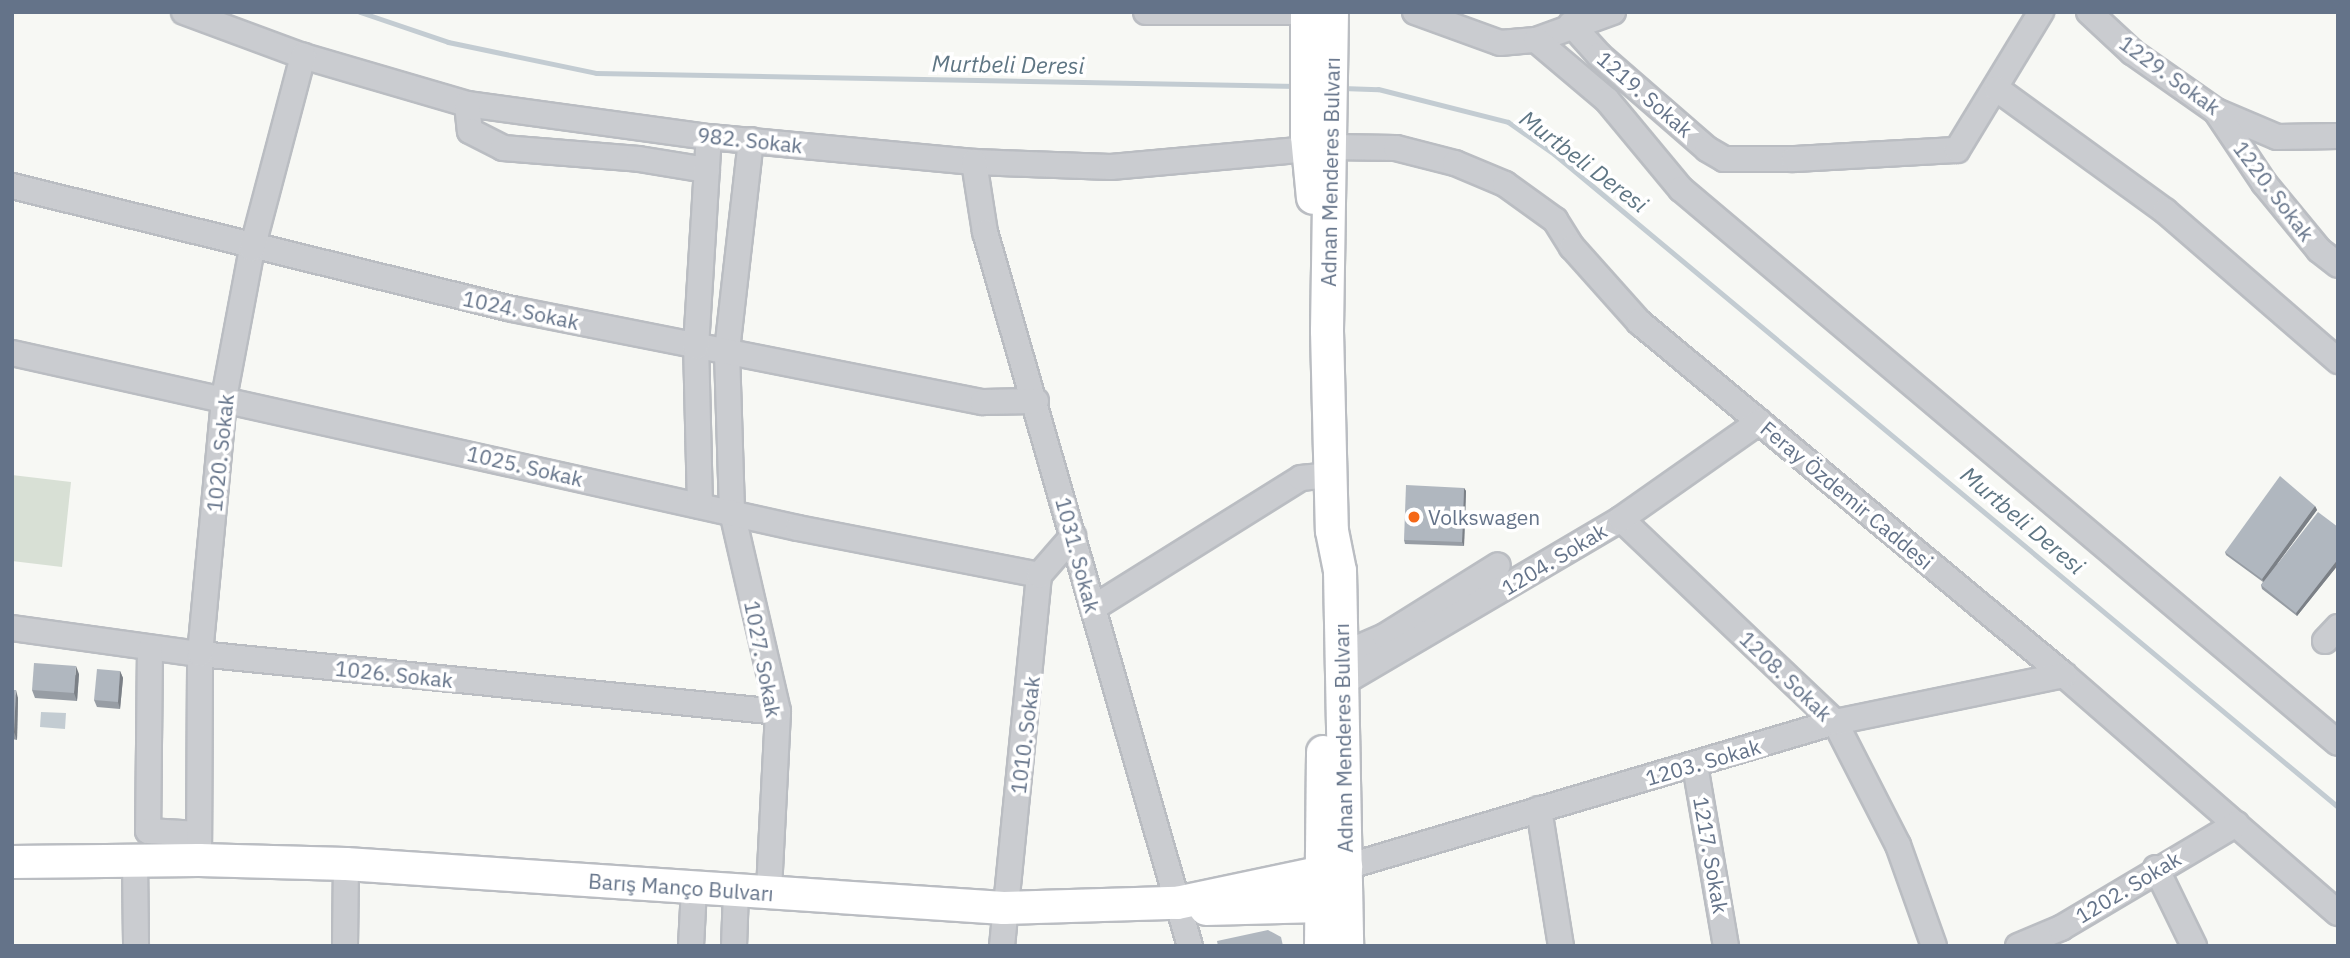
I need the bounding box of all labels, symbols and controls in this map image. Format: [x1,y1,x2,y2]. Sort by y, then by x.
street label: 1229. Sokak [2115,30,2225,120]
street label: 1219. Sokak [1592,46,1698,142]
water label: Murtbeli Deresi [931,49,1085,79]
street label: Adnan Menderes Bulvarı [1315,57,1345,287]
water label: Murtbeli Deresi [1515,104,1653,218]
street label: 982. Sokak [696,122,804,158]
street label: 1220. Sokak [2228,136,2320,246]
street label: 1024. Sokak [461,285,581,335]
street label: 1020. Sokak [201,393,239,513]
street label: Feray Özdemir Caddesi [1756,416,1938,574]
street label: 1025. Sokak [465,440,585,492]
water label: Murtbeli Deresi [1956,460,2090,580]
street label: 1031. Sokak [1051,495,1105,615]
place label: Volkswagen [1428,504,1540,530]
marker: Volkswagen [1406,509,1422,525]
street label: 1204. Sokak [1497,518,1611,600]
street label: 1027. Sokak [739,599,787,719]
street label: Adnan Menderes Bulvarı [1328,623,1358,853]
street label: 1208. Sokak [1735,626,1837,726]
street label: 1026. Sokak [334,655,454,693]
street label: 1010. Sokak [1005,675,1045,795]
street label: 1203. Sokak [1643,734,1763,790]
street label: 1217. Sokak [1688,795,1734,915]
street label: 1202. Sokak [2071,846,2185,928]
street label: Barış Manço Bulvarı [587,868,775,906]

